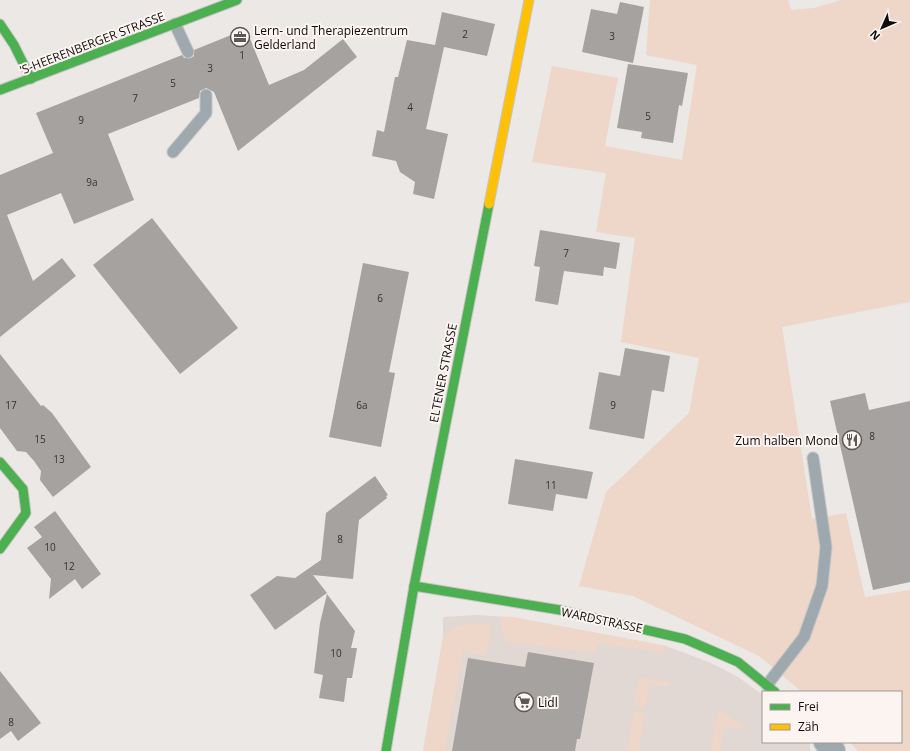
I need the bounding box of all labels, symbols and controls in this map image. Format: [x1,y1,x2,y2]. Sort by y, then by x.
street label: 'S-HEERENBERGER STRASSE [17,7,167,79]
north arrow [862,8,902,48]
place label: Lern- und Therapiezentrum Gelderland [254,22,408,53]
office icon: Lern- und Therapiezentrum Gelderland [229,26,251,48]
house number: 2 [462,27,468,41]
text: N [866,27,883,44]
house number: 3 [609,29,615,43]
house number: 1 [239,48,245,62]
house number: 3 [207,61,213,75]
house number: 5 [170,76,176,90]
house number: 7 [132,91,138,105]
house number: 4 [407,100,413,114]
house number: 5 [645,109,651,123]
house number: 9 [78,113,84,127]
house number: 9a [86,175,98,189]
house number: 7 [563,246,569,260]
house number: 6 [377,291,383,305]
street label: ELTENER STRASSE [425,322,461,424]
house number: 17 [5,398,17,412]
house number: 6a [356,398,368,412]
house number: 9 [610,398,616,412]
restaurant icon: Zum halben Mond [841,429,863,451]
house number: 8 [869,429,875,443]
house number: 15 [34,432,46,446]
place label: Zum halben Mond [735,432,838,449]
house number: 13 [53,452,65,466]
house number: 11 [545,478,557,492]
house number: 8 [337,532,343,546]
house number: 10 [44,540,56,554]
house number: 12 [63,559,75,573]
street label: WARDSTRASSE [560,603,644,637]
house number: 10 [330,646,342,660]
supermarket icon: Lidl [513,691,535,713]
legend [762,691,902,743]
place label: Lidl [538,694,558,711]
text: Frei [798,698,819,715]
house number: 8 [8,715,14,729]
text: Zäh [798,718,819,735]

